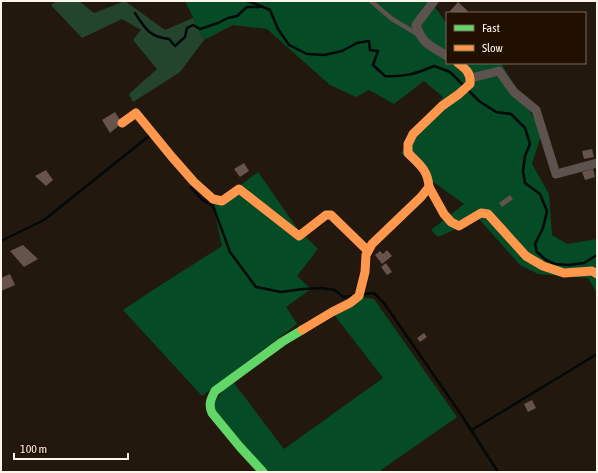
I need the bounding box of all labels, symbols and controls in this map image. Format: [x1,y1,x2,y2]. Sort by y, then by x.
legend [446,12,586,64]
text: Fast [482,21,500,35]
text: Slow [482,41,503,55]
scale bar [14,435,128,461]
text: 100 m [20,442,47,456]

